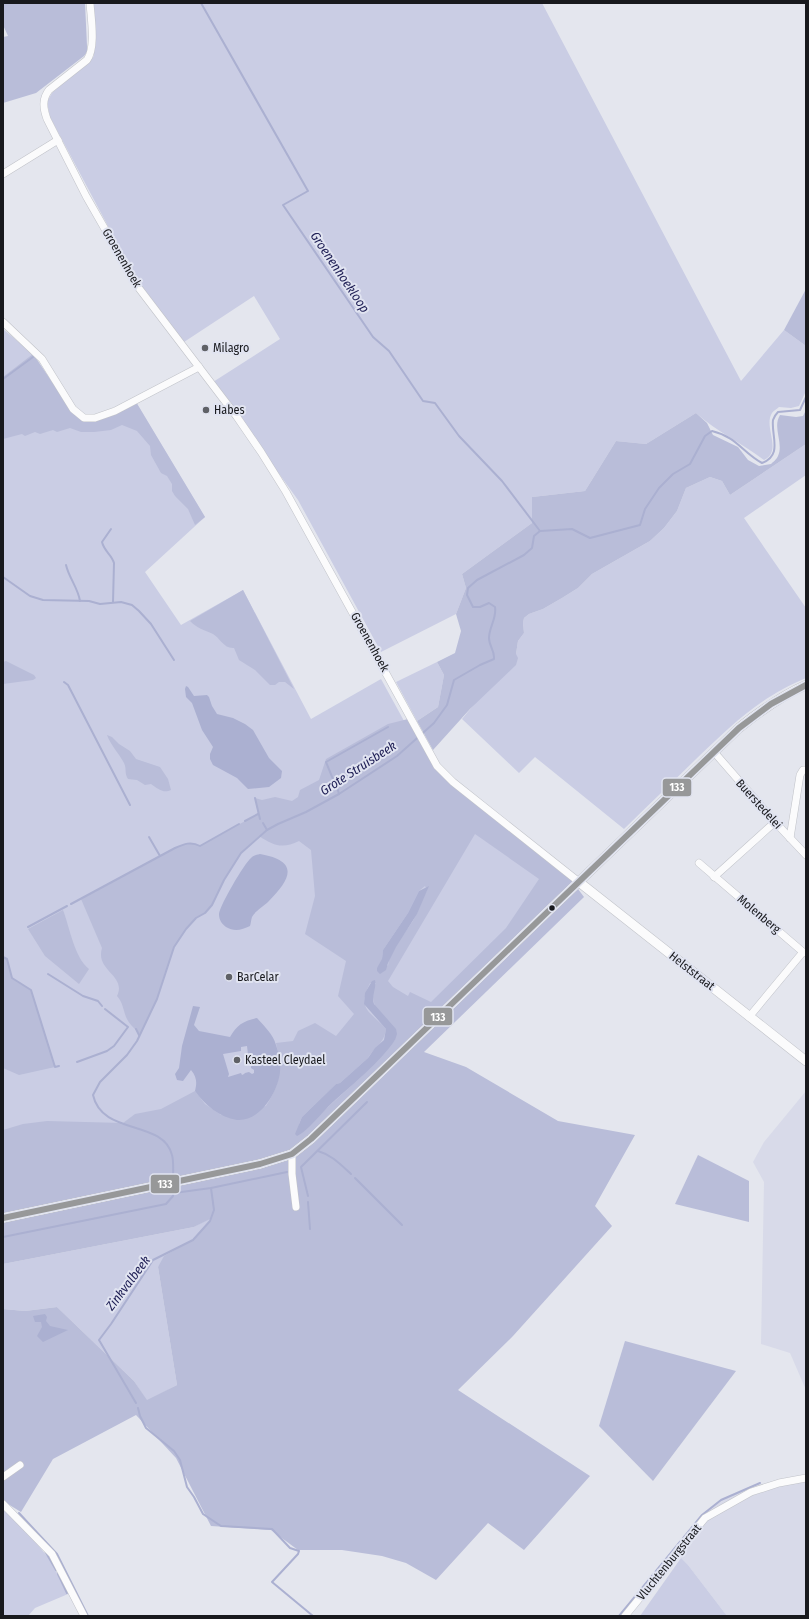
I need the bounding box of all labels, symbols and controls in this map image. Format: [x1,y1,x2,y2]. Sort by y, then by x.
street label: Groenenhoek [100,226,145,290]
water label: Groenenhoekloop [307,229,373,315]
place label: Milagro [213,341,249,355]
marker: Milagro [200,343,210,353]
place label: Habes [214,403,245,417]
marker: Habes [201,405,211,415]
street label: Groenenhoek [348,610,392,674]
water label: Grote Struisbeek [317,738,399,798]
street label: Buerstedelei [733,776,785,832]
line badge: 133 [662,778,692,797]
text: 133 [669,781,685,794]
street label: Molenberg [735,892,784,936]
unlabelled marker [547,903,557,913]
street label: Helststraat [666,949,718,993]
place label: BarCelar [237,970,279,984]
marker: BarCelar [224,972,234,982]
line badge: 133 [423,1007,453,1026]
text: 133 [430,1011,446,1024]
place label: Kasteel Cleydael [245,1053,325,1067]
marker: Kasteel Cleydael [232,1055,242,1065]
line badge: 133 [150,1174,180,1194]
text: 133 [157,1178,173,1191]
water label: Zinkvalbeek [102,1252,154,1314]
street label: Vluchtenburgstraat [634,1521,704,1603]

